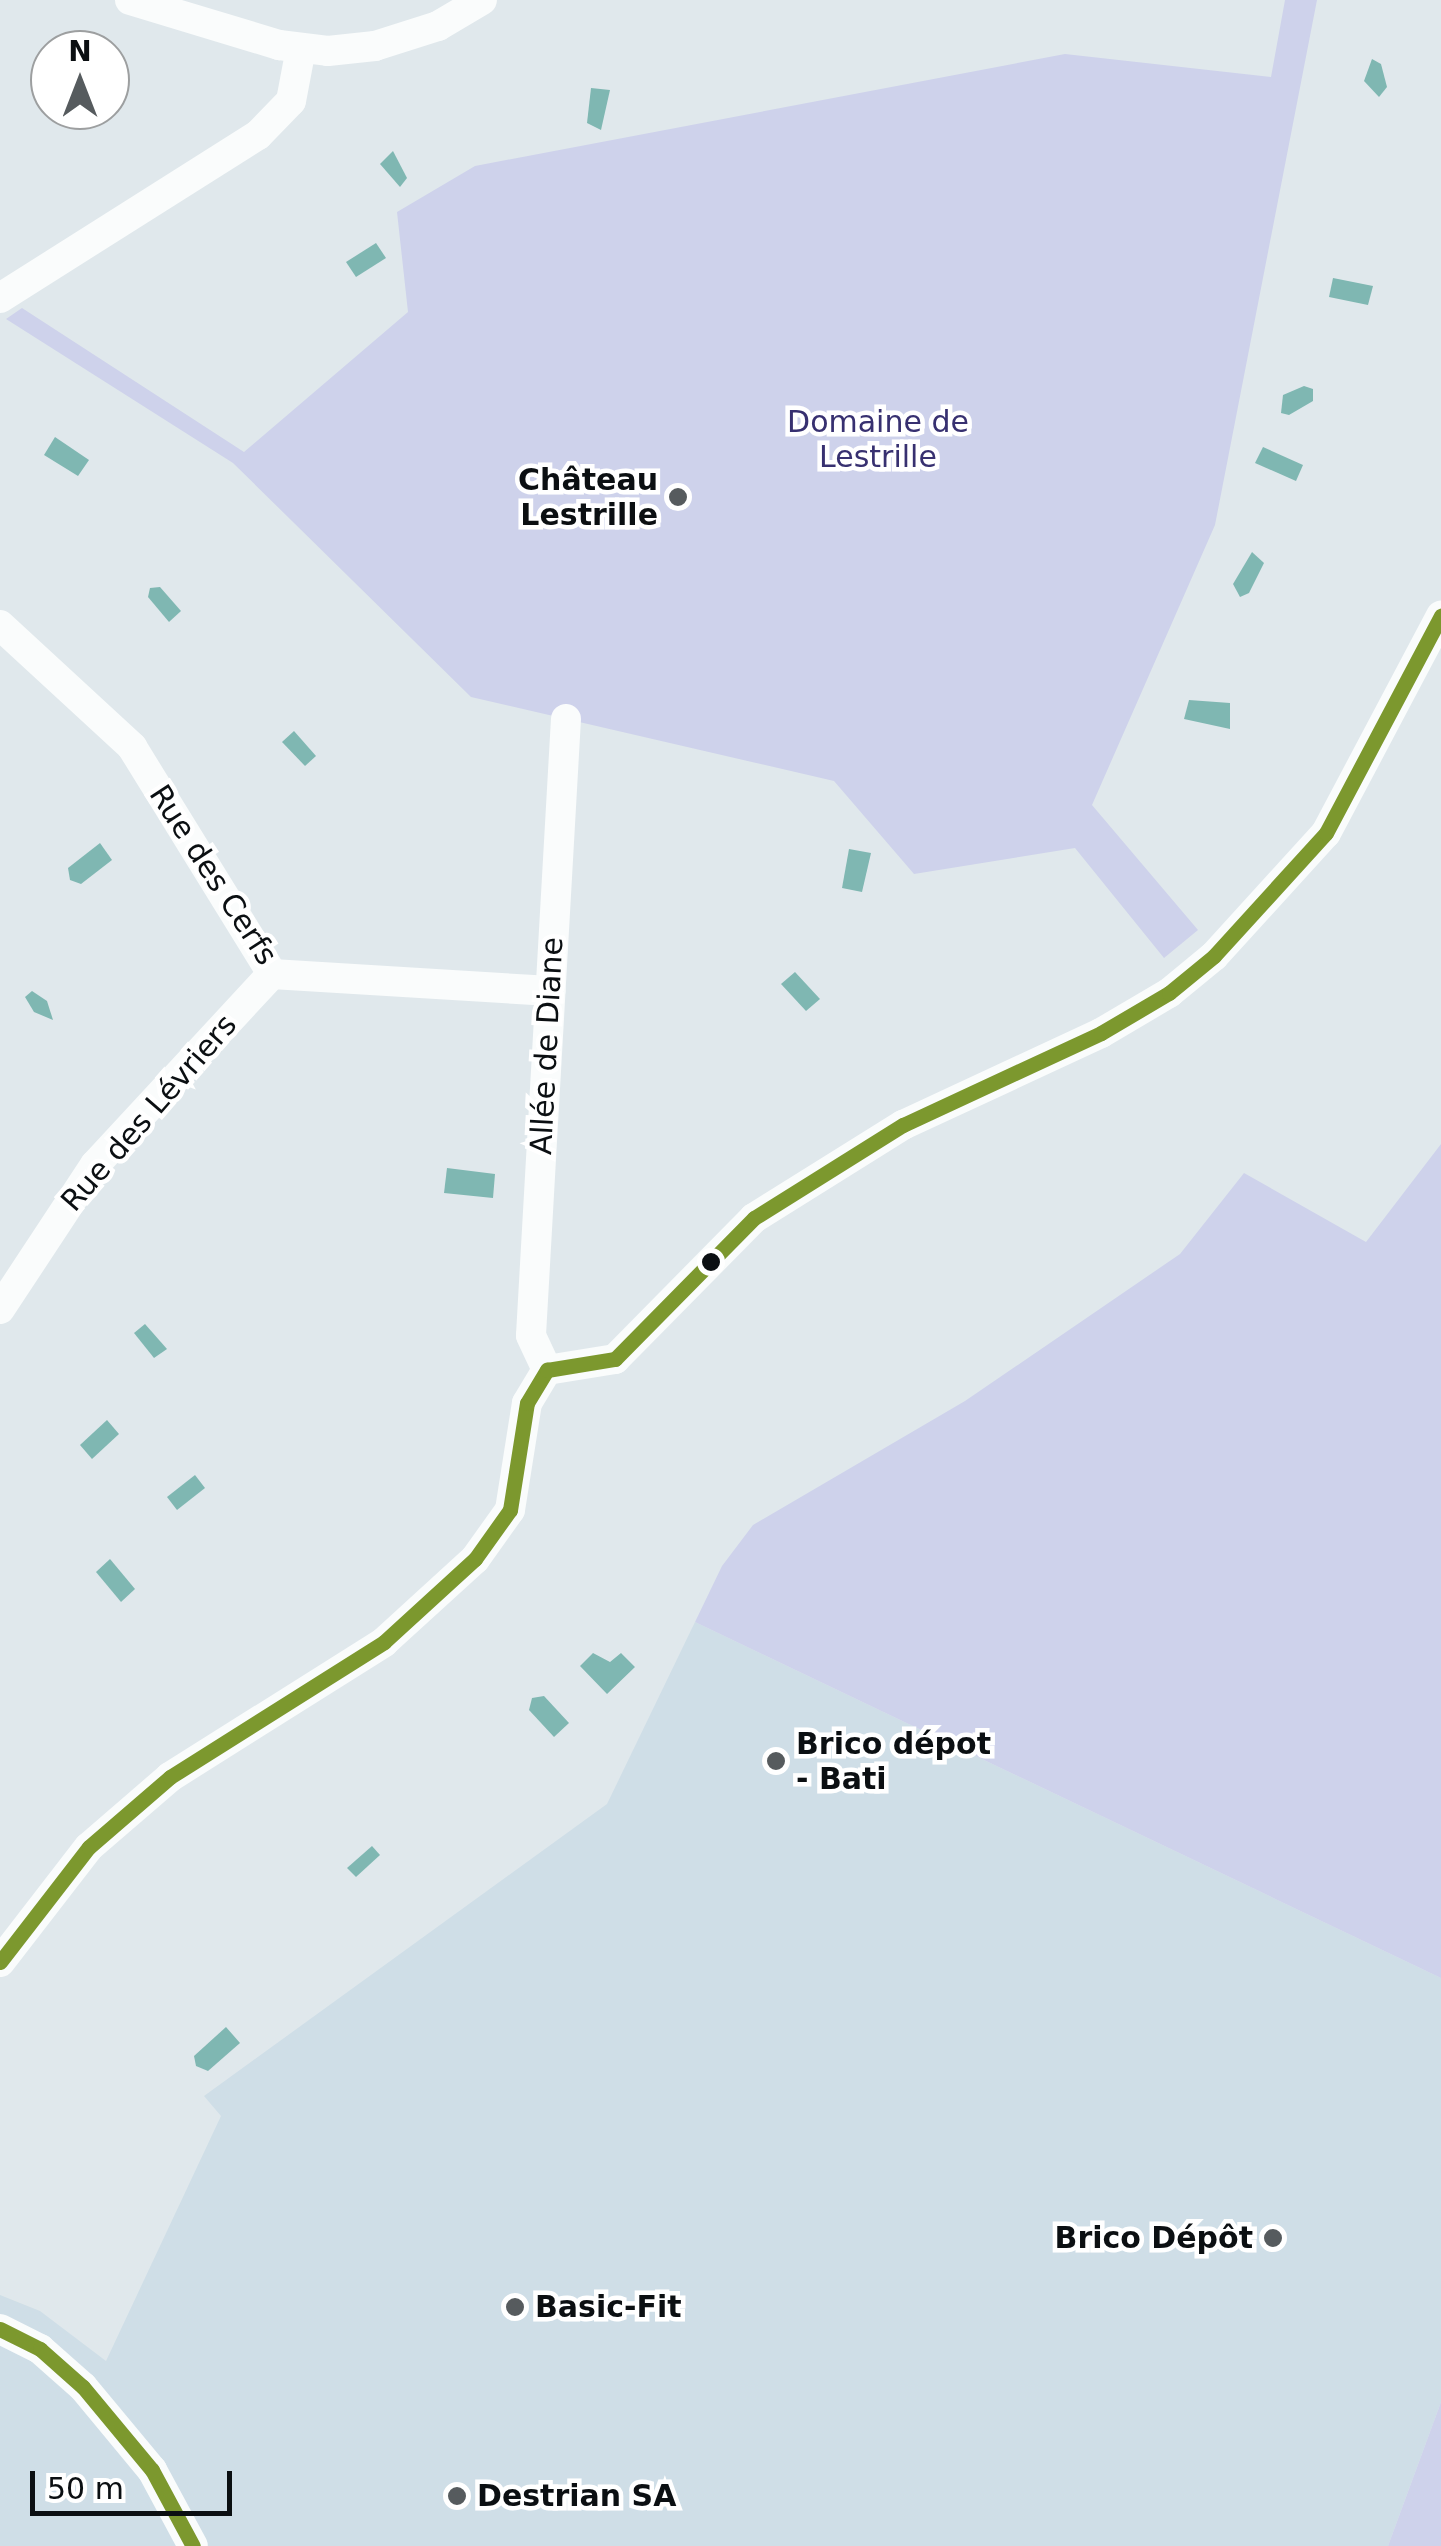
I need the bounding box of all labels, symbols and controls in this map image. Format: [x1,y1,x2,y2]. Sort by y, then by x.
north arrow [30,30,130,130]
text: N [68,35,92,68]
park label: Domaine de Lestrille [787,404,969,474]
place label: Château Lestrille [518,462,658,532]
marker: Château Lestrille [667,486,689,508]
street label: Rue des Cerfs [142,778,284,972]
street label: Allée de Diane [523,936,571,1156]
street label: Rue des Lévriers [54,1007,244,1219]
unlabelled marker [701,1252,721,1272]
place label: Brico dépot - Bati [796,1726,991,1796]
marker: Brico dépot - Bati [765,1750,787,1772]
place label: Brico Dépôt [1055,2220,1253,2256]
marker: Brico Dépôt [1262,2227,1284,2249]
place label: Basic-Fit [535,2289,682,2325]
marker: Basic-Fit [504,2296,526,2318]
scale bar [35,2451,238,2513]
text: 50 m [47,2471,124,2506]
place label: Destrian SA [477,2478,676,2514]
marker: Destrian SA [446,2485,468,2507]

